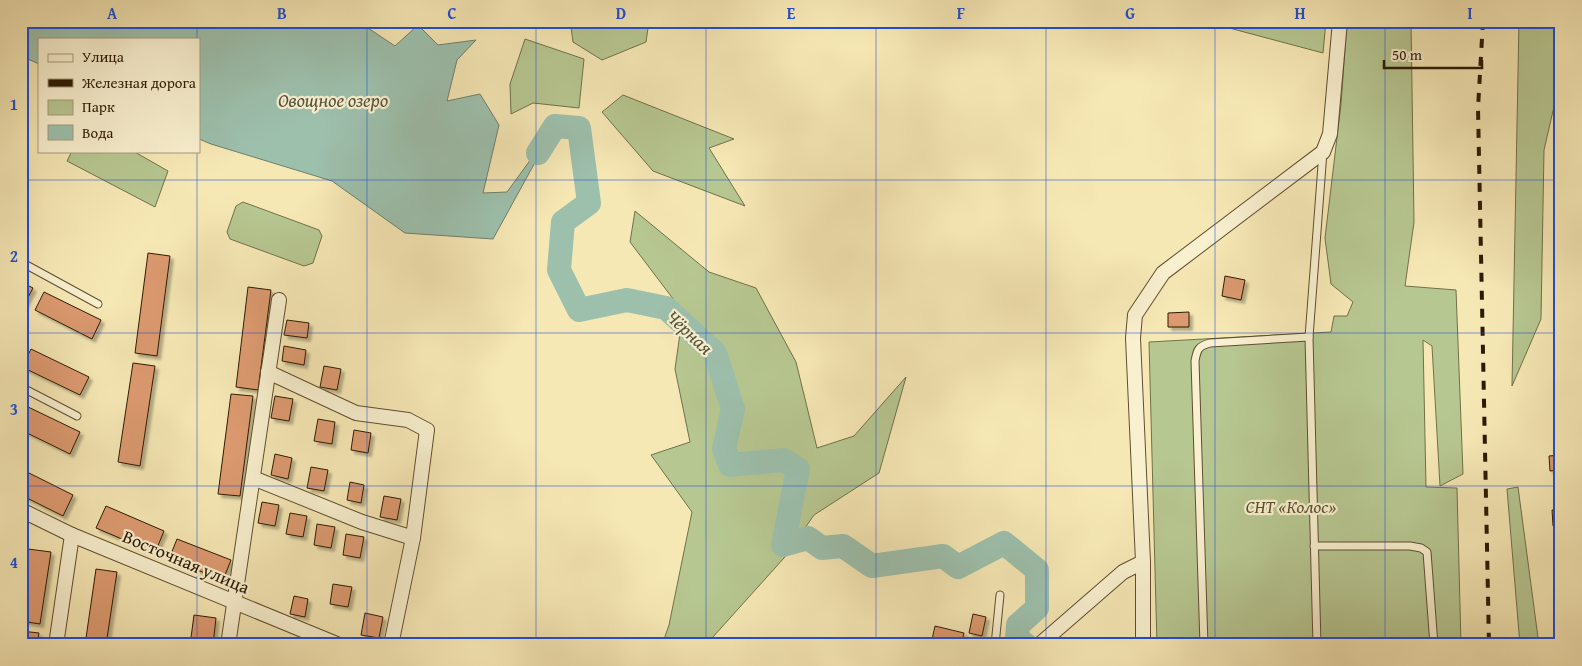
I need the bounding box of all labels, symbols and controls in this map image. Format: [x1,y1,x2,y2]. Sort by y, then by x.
text: A [107,1,118,25]
text: B [277,1,287,25]
text: C [447,1,457,25]
text: D [616,1,626,25]
text: E [787,1,796,25]
text: F [957,1,965,25]
text: G [1125,1,1135,25]
text: H [1294,1,1306,25]
text: I [1467,1,1473,25]
legend [38,38,200,152]
scale bar [1384,38,1482,70]
text: 50 m [1392,44,1423,65]
text: Улица [82,46,125,67]
text: Железная дорога [81,72,197,93]
water label: Овощное озеро [278,86,388,114]
text: 1 [10,92,18,116]
text: Парк [82,96,115,117]
text: Вода [82,122,114,143]
text: 2 [10,244,18,268]
water label: Чёрная [660,303,720,361]
text: 3 [10,397,18,421]
park label: СНТ «Колос» [1246,493,1336,520]
street label: Восточная улица [119,523,254,601]
text: 4 [10,550,18,574]

